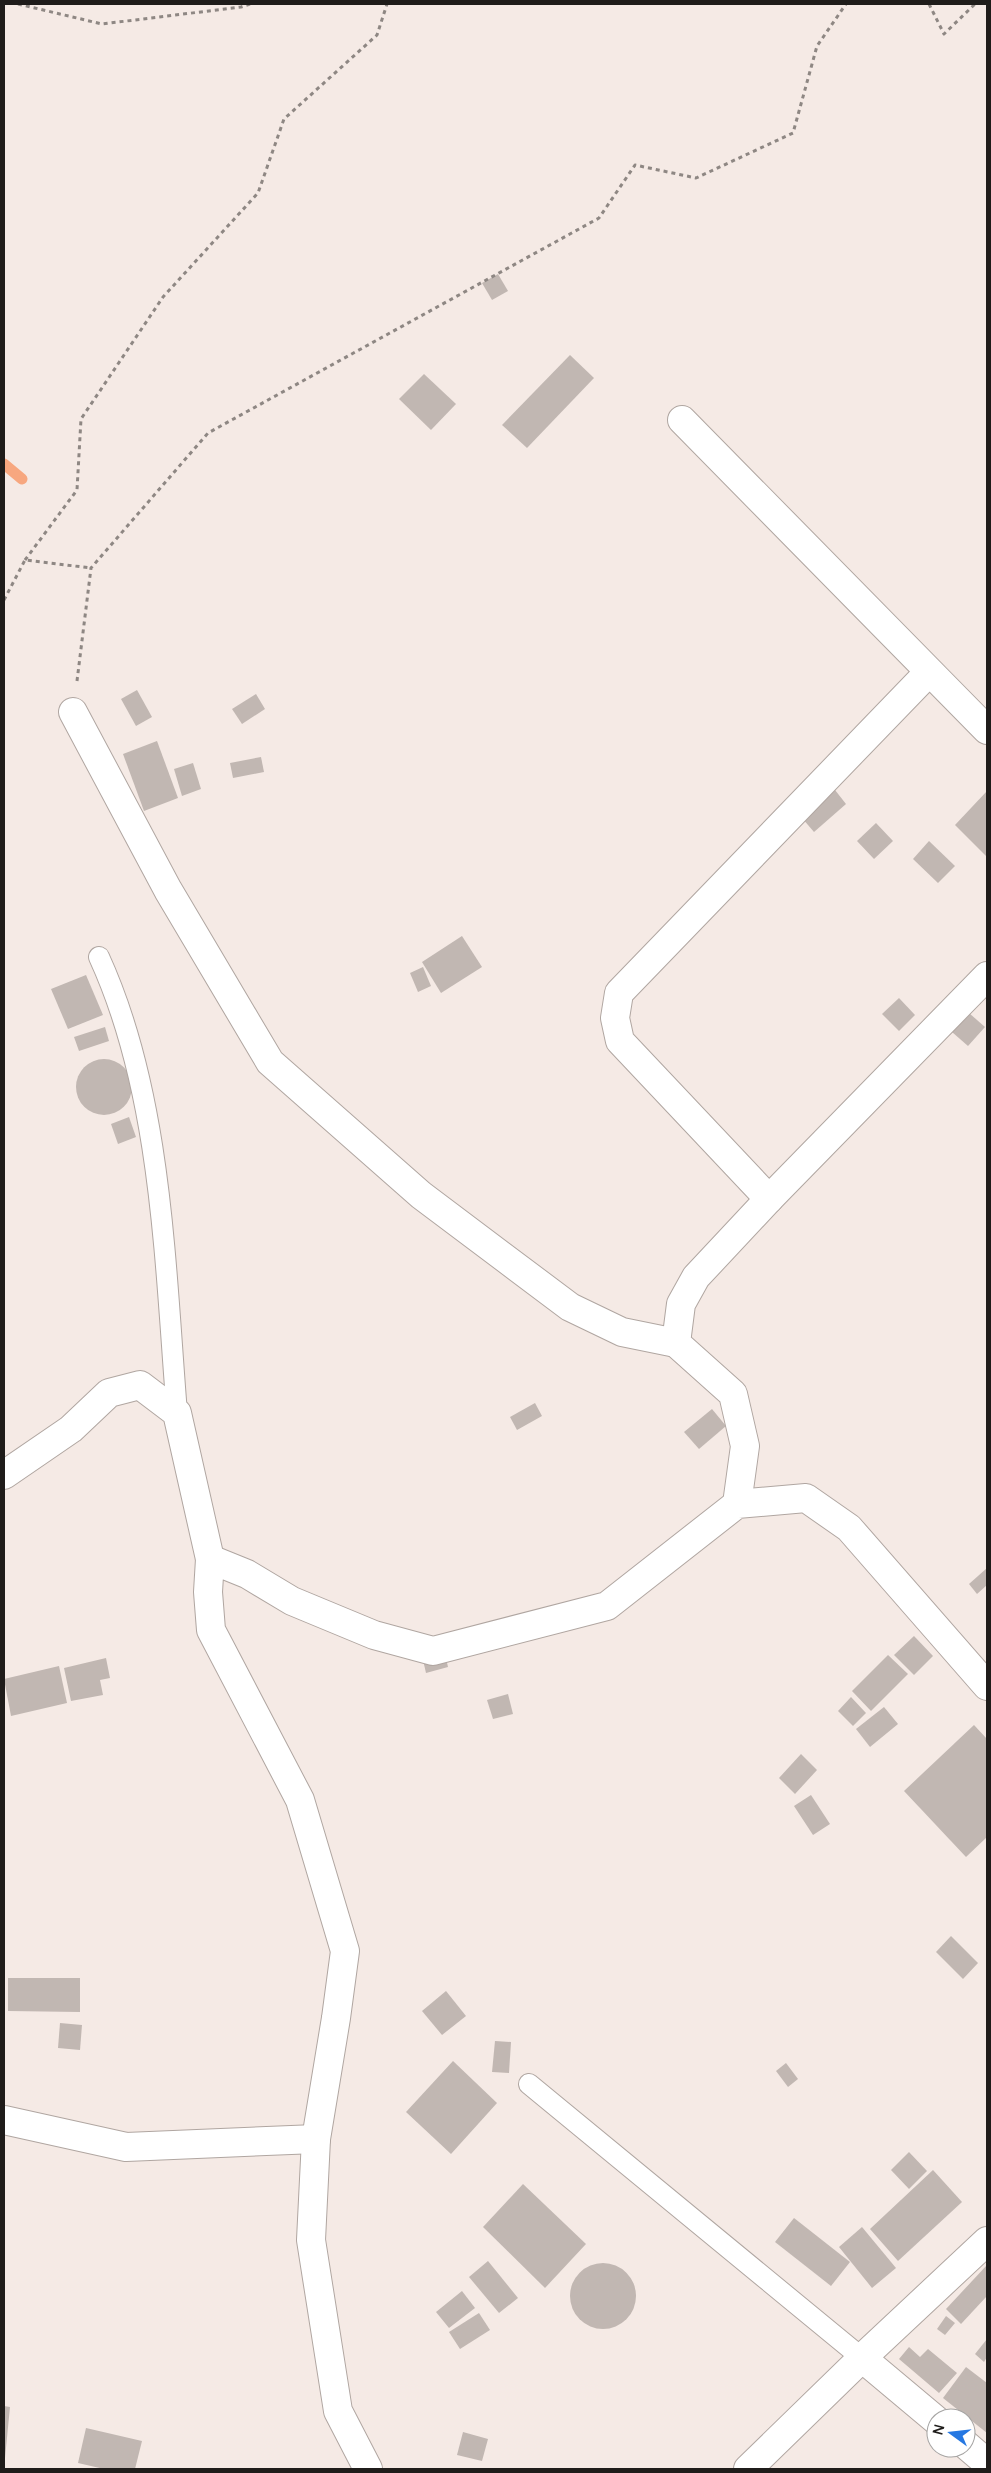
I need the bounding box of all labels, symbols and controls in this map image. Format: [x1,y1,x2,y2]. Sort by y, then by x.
north arrow [926,2408,976,2458]
text: N [927,2422,948,2437]

